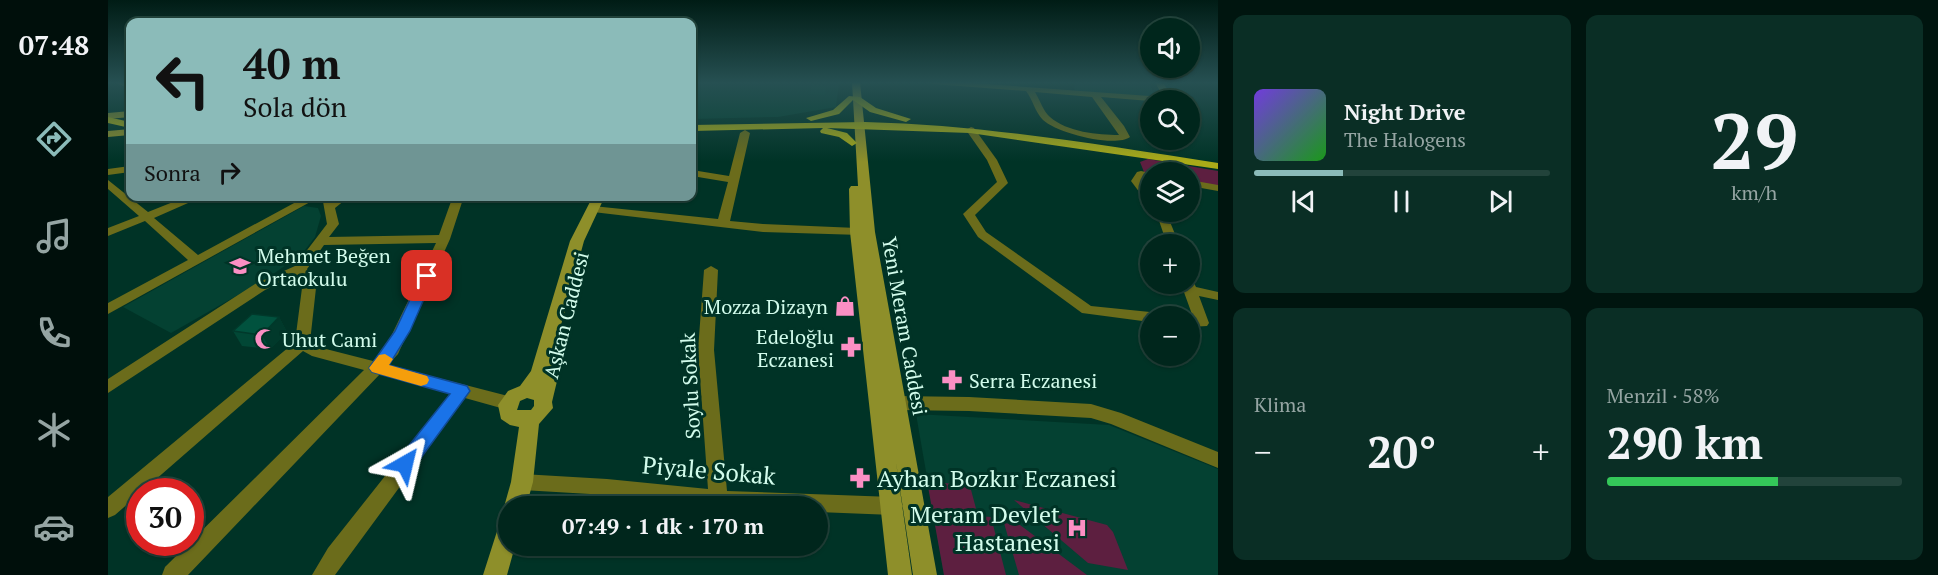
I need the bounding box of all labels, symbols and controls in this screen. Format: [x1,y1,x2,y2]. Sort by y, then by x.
map controls [1140,18,1200,366]
button: sound [1140,18,1200,78]
text: 07:48 [19,27,89,63]
text: 40 m [243,35,341,91]
icon: left [144,42,222,120]
text: 29 [1710,88,1798,191]
text: Sola dön [243,89,347,125]
button: search [1140,90,1200,150]
text: Night Drive [1344,97,1466,126]
icon: directions [33,118,75,160]
text: The Halogens [1344,126,1466,153]
icon: right [213,156,246,189]
text: Sonra [144,158,201,187]
button: layers [1140,162,1200,222]
text: km/h [1731,179,1777,206]
icon: previous [1287,185,1320,218]
icon: pause [1385,185,1418,218]
icon: next [1484,185,1517,218]
icon: music [33,215,75,257]
street label: Yeni Meram Caddesi [876,234,934,418]
button: + [1140,234,1200,294]
place label: Mehmet Beğen Ortaokulu [257,242,391,292]
street label: Aşkan Caddesi [537,249,595,381]
pin [401,250,452,301]
school or university icon: Mehmet Beğen Ortaokulu [228,254,252,278]
icon: arrive [410,259,443,292]
place label: Mozza Dizayn [704,293,828,320]
shop icon: Mozza Dizayn [833,294,857,318]
button: − [1140,306,1200,366]
icon: phone [33,312,75,354]
place label: Edeloğlu Eczanesi [756,323,834,373]
place label: Uhut Cami [282,326,377,353]
mosque icon: Uhut Cami [253,327,277,351]
street label: Soylu Sokak [674,331,706,440]
pharmacy icon: Edeloğlu Eczanesi [839,335,863,359]
place label: Serra Eczanesi [969,367,1097,394]
pharmacy icon: Serra Eczanesi [940,368,964,392]
text: Menzil · 58% [1607,382,1720,409]
text: Klima [1254,391,1306,418]
icon: climate [33,409,75,451]
text: 290 km [1607,412,1763,472]
text: 20° [1367,421,1436,481]
text: − [1254,430,1272,473]
text: + [1532,430,1550,473]
position arrow [373,432,437,496]
street label: Piyale Sokak [641,448,778,492]
place label: Ayhan Bozkır Eczanesi [877,462,1117,494]
pharmacy icon: Ayhan Bozkır Eczanesi [848,466,872,490]
speed limit sign: 30 [126,478,204,556]
place label: Meram Devlet Hastanesi [910,498,1060,558]
icon: car [33,506,75,548]
text: 07:49 · 1 dk · 170 m [562,511,764,540]
hospital icon: Meram Devlet Hastanesi [1065,516,1089,540]

